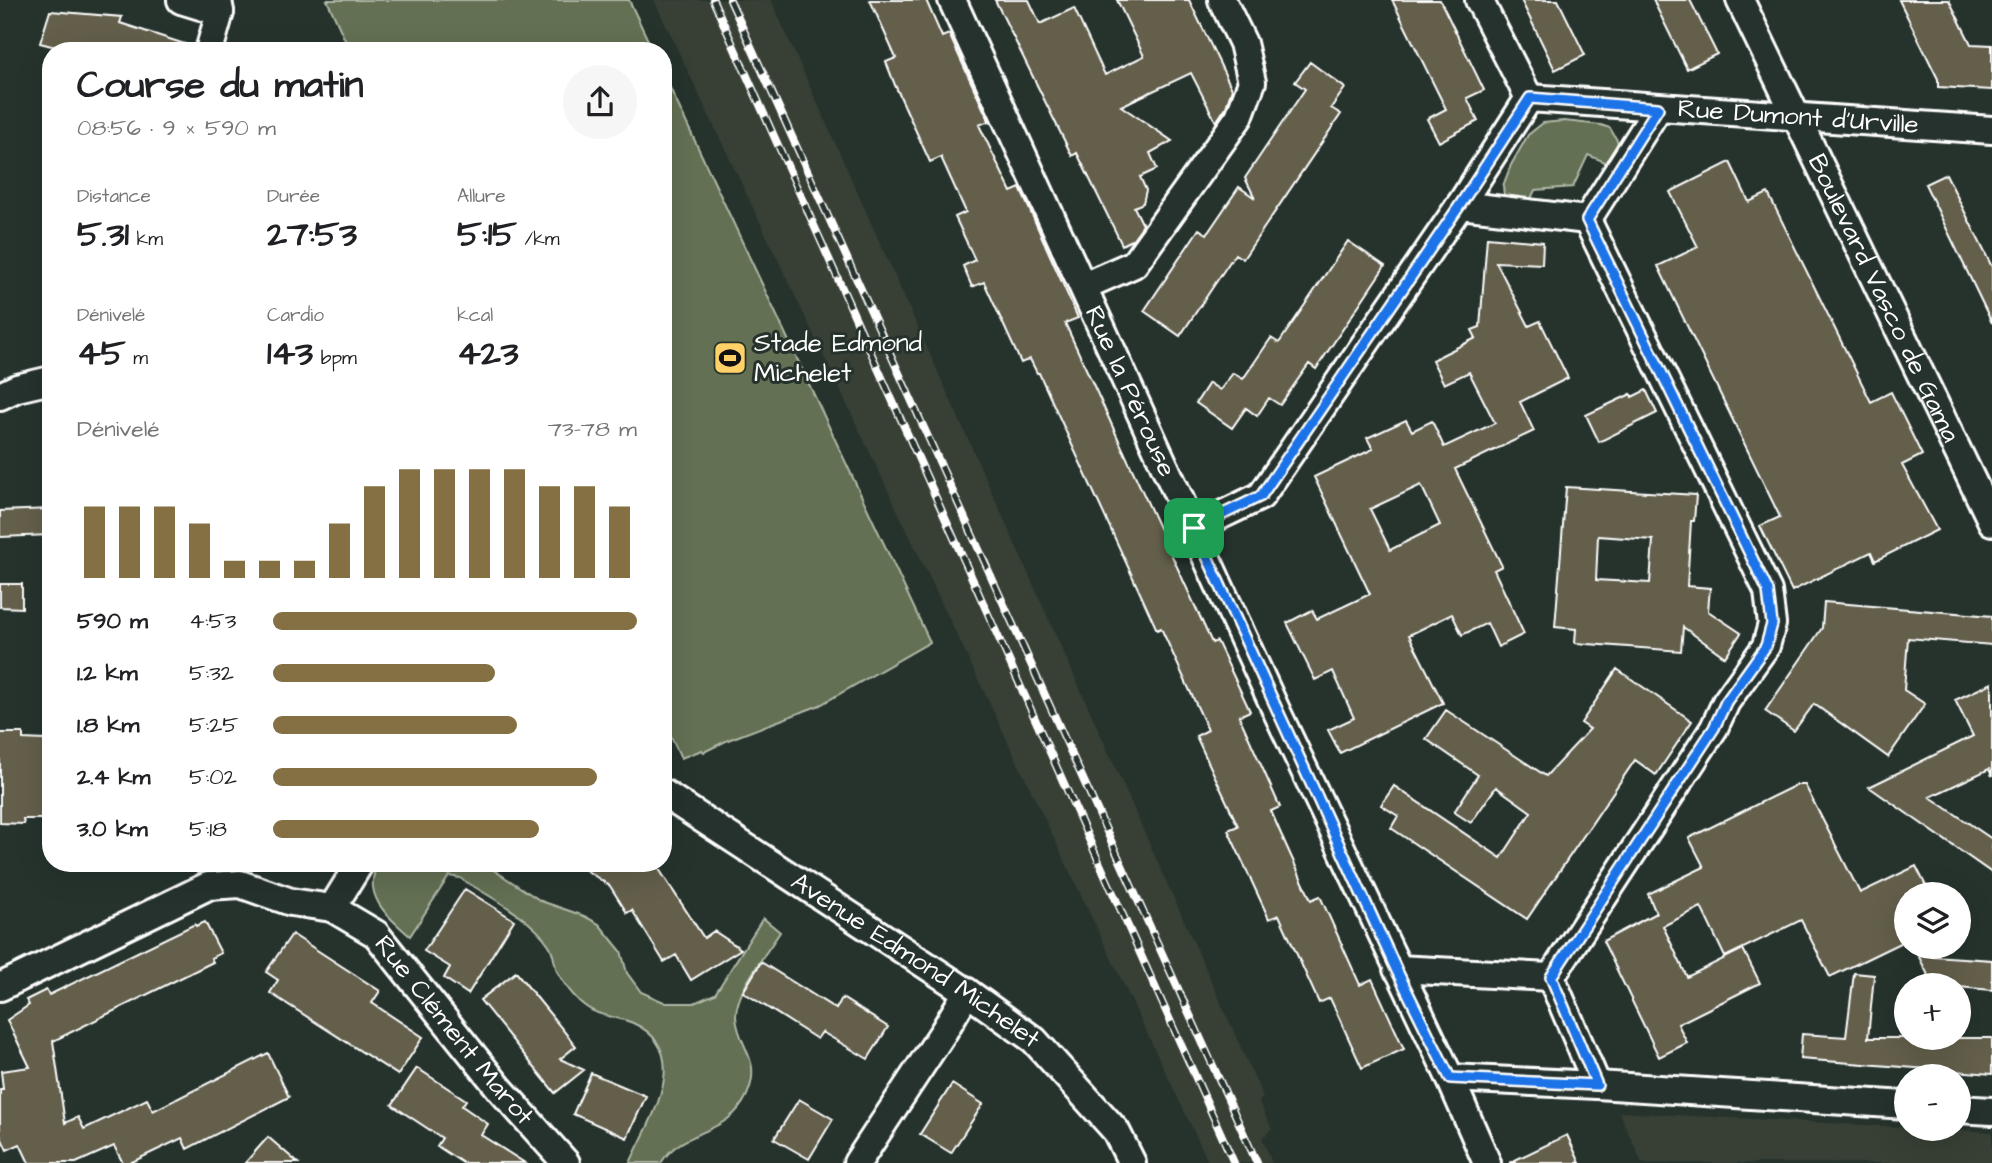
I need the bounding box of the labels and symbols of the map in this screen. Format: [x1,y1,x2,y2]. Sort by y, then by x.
street label: Rue Dumont d'Urville [1677,90,1920,143]
street label: Boulevard Vasco de Gama [1799,148,1969,448]
street label: Rue la Pérouse [1076,300,1185,482]
place label: Stade Edmond Michelet [754,325,922,391]
sports icon: Stade Edmond Michelet [711,339,749,377]
pin [1164,498,1224,558]
street label: Avenue Edmond Michelet [784,864,1048,1057]
street label: Rue Clément Marot [366,928,542,1133]

